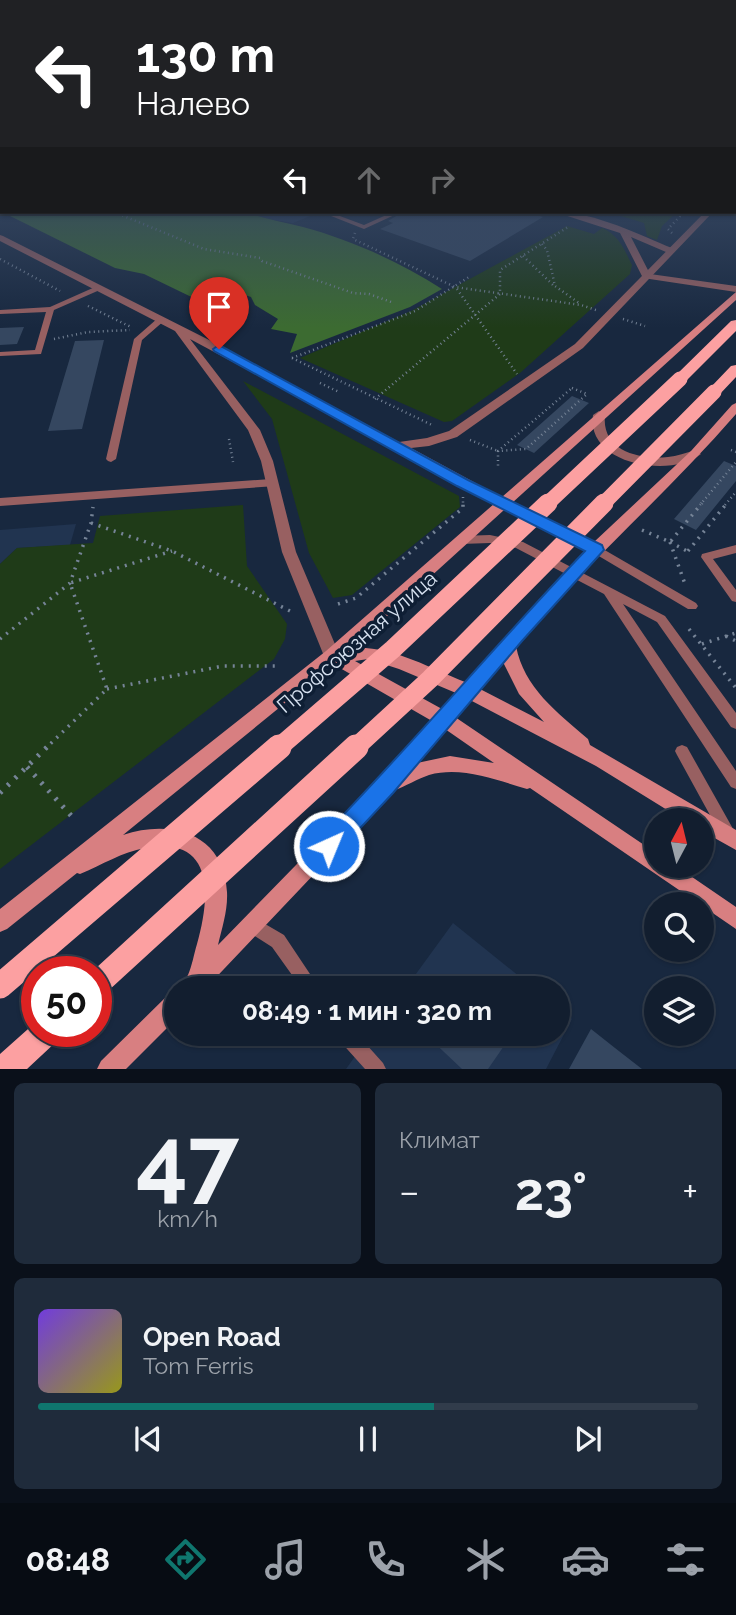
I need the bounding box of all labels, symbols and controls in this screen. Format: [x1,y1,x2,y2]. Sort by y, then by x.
text: 130 m [136,26,275,83]
icon: left [21,28,112,119]
text: Налево [136,85,250,122]
icon: left [277,161,315,199]
icon: ahead [350,161,388,199]
icon: right [423,161,461,199]
pin [189,277,249,349]
icon: arrive [200,288,238,326]
street label: Профсоюзная улица [272,565,442,718]
north arrow [644,808,714,878]
map controls [644,808,714,1046]
position arrow [292,809,366,883]
button: search [644,892,714,962]
speed limit sign: 50 [21,956,112,1047]
button: layers [644,976,714,1046]
text: 08:49 · 1 мин · 320 m [242,996,492,1026]
text: 47 [136,1106,239,1213]
text: Климат [399,1126,480,1153]
text: 23° [515,1161,587,1222]
text: − [399,1169,419,1214]
text: + [682,1169,698,1214]
text: km/h [157,1205,218,1232]
text: Open Road [143,1322,281,1352]
text: Tom Ferris [143,1352,254,1379]
icon: previous [129,1420,167,1458]
icon: pause [349,1420,387,1458]
icon: next [569,1420,607,1458]
icon: directions [161,1535,210,1584]
icon: music [261,1535,310,1584]
icon: phone [361,1535,410,1584]
icon: climate [461,1535,510,1584]
icon: car [561,1535,610,1584]
icon: filters [661,1535,710,1584]
text: 08:48 [26,1541,110,1578]

